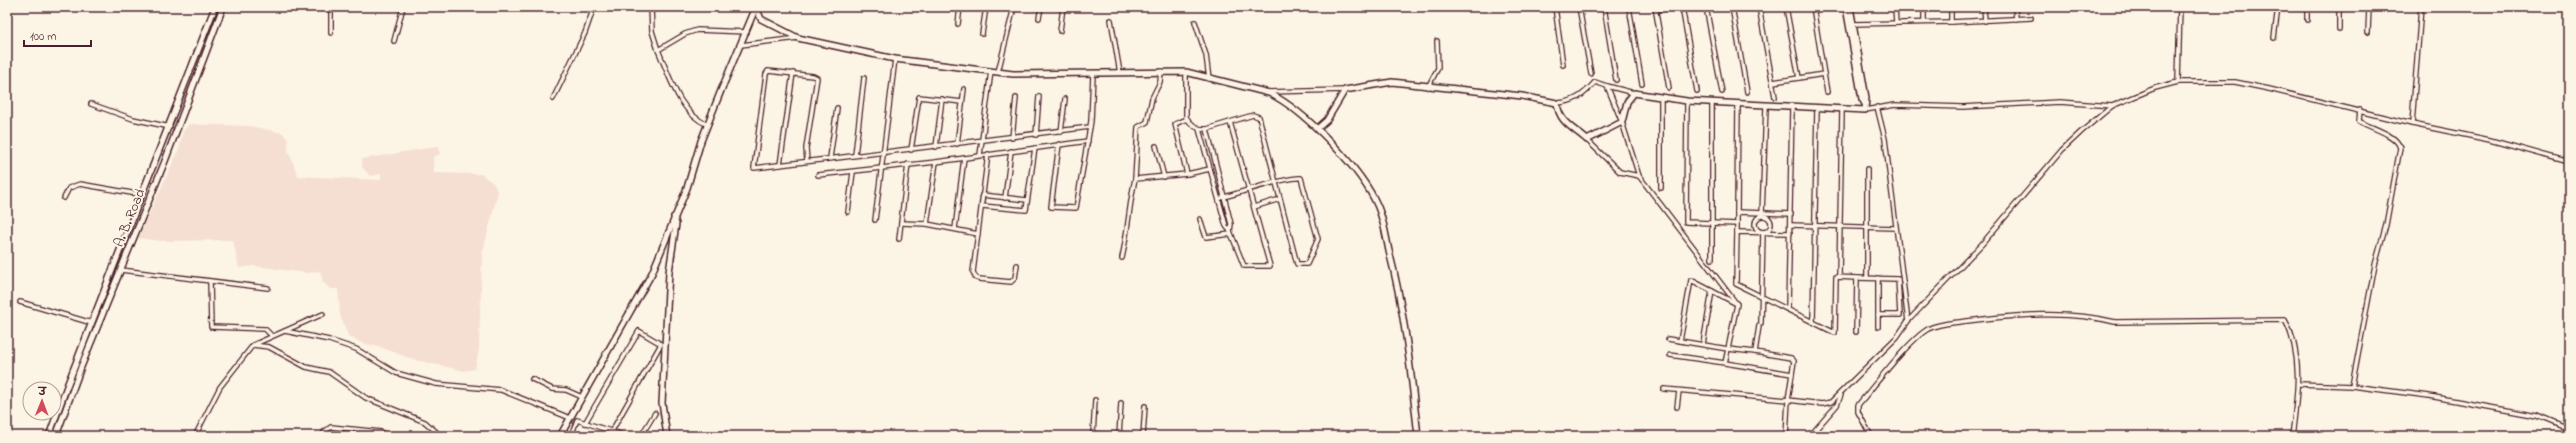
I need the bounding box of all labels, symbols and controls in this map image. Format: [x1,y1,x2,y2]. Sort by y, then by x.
scale bar [24,22,91,48]
text: 100 m [30,28,57,46]
street label: A. B. Road [109,186,151,250]
north arrow [22,381,62,421]
text: उ [37,384,48,400]

